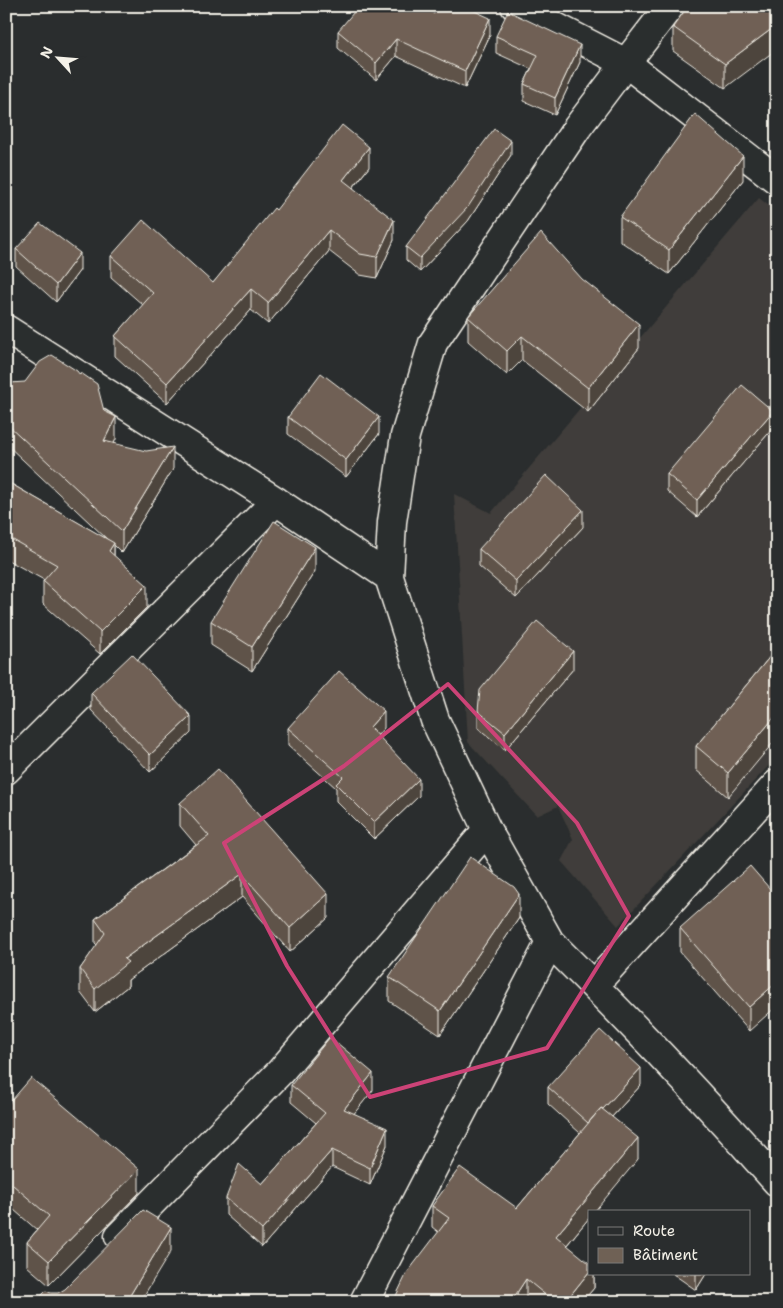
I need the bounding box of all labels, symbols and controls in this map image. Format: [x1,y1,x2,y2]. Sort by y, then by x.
north arrow [32,32,82,82]
text: N [36,43,57,61]
legend [588,1210,750,1276]
text: Route [633,1221,675,1241]
text: Bâtiment [633,1245,698,1265]

